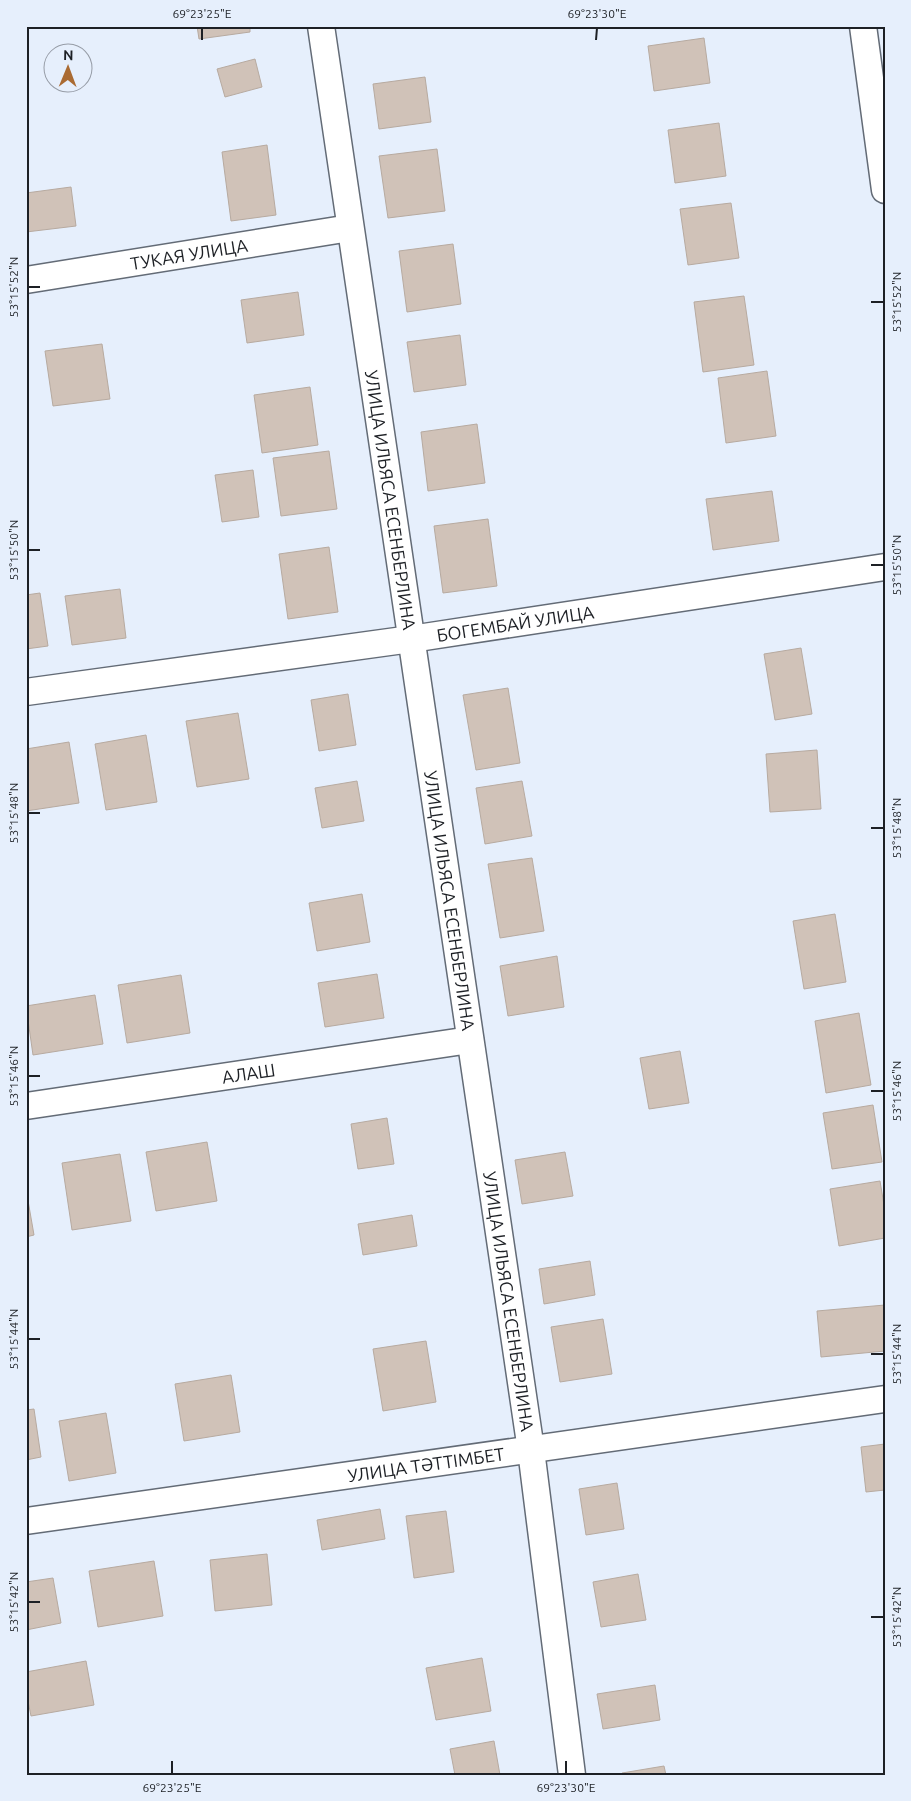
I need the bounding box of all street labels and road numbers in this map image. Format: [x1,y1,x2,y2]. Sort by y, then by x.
street label: ТУКАЯ УЛИЦА [129,235,249,273]
street label: УЛИЦА ИЛЬЯСА ЕСЕНБЕРЛИНА [362,369,420,631]
street label: БОГЕМБАЙ УЛИЦА [435,601,596,645]
street label: УЛИЦА ИЛЬЯСА ЕСЕНБЕРЛИНА [421,769,479,1032]
street label: АЛАШ [221,1059,277,1087]
street label: УЛИЦА ИЛЬЯСА ЕСЕНБЕРЛИНА [480,1170,538,1433]
street label: УЛИЦА ТӘТТІМБЕТ [346,1443,505,1485]

